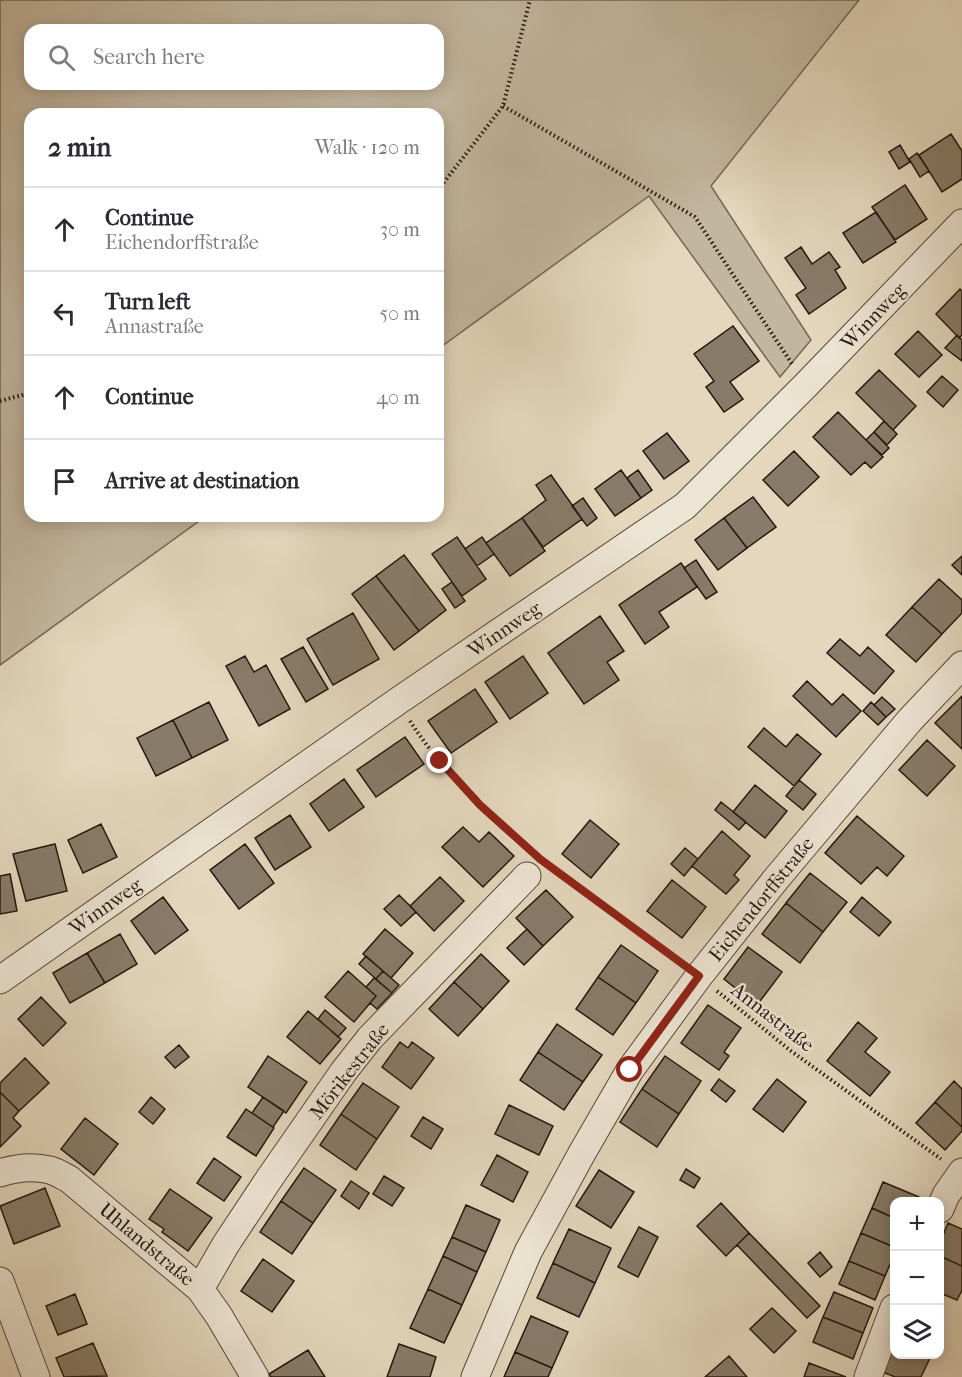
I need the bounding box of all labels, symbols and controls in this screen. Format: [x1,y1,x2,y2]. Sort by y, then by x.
search box [24,24,444,90]
icon: search [45,41,78,74]
text: Search here [93,44,205,70]
text: 2 min [48,132,111,163]
text: Walk · 120 m [315,136,420,159]
text: Continue [105,205,194,231]
icon: ahead [48,213,81,246]
text: 30 m [380,218,420,241]
text: Eichendorffstraße [105,231,259,254]
street label: Winnweg [835,278,911,355]
text: Turn left [105,289,191,315]
icon: left [48,297,81,330]
text: 50 m [379,302,420,325]
text: Annastraße [105,315,204,338]
icon: ahead [48,381,81,414]
text: Continue [105,384,194,410]
text: 40 m [376,386,420,409]
icon: arrive [48,465,81,498]
text: Arrive at destination [105,468,299,494]
street label: Winnweg [462,596,546,663]
route end [426,747,452,773]
street label: Eichendorffstraße [704,832,819,966]
street label: Winnweg [64,873,146,940]
street label: Annastraße [726,977,819,1057]
street label: Mörikestraße [305,1019,394,1124]
route start [616,1056,642,1082]
map controls [890,1197,944,1359]
button: + [890,1197,944,1251]
street label: Uhlandstraße [94,1198,199,1291]
button: − [890,1251,944,1305]
button: layers [890,1305,944,1359]

